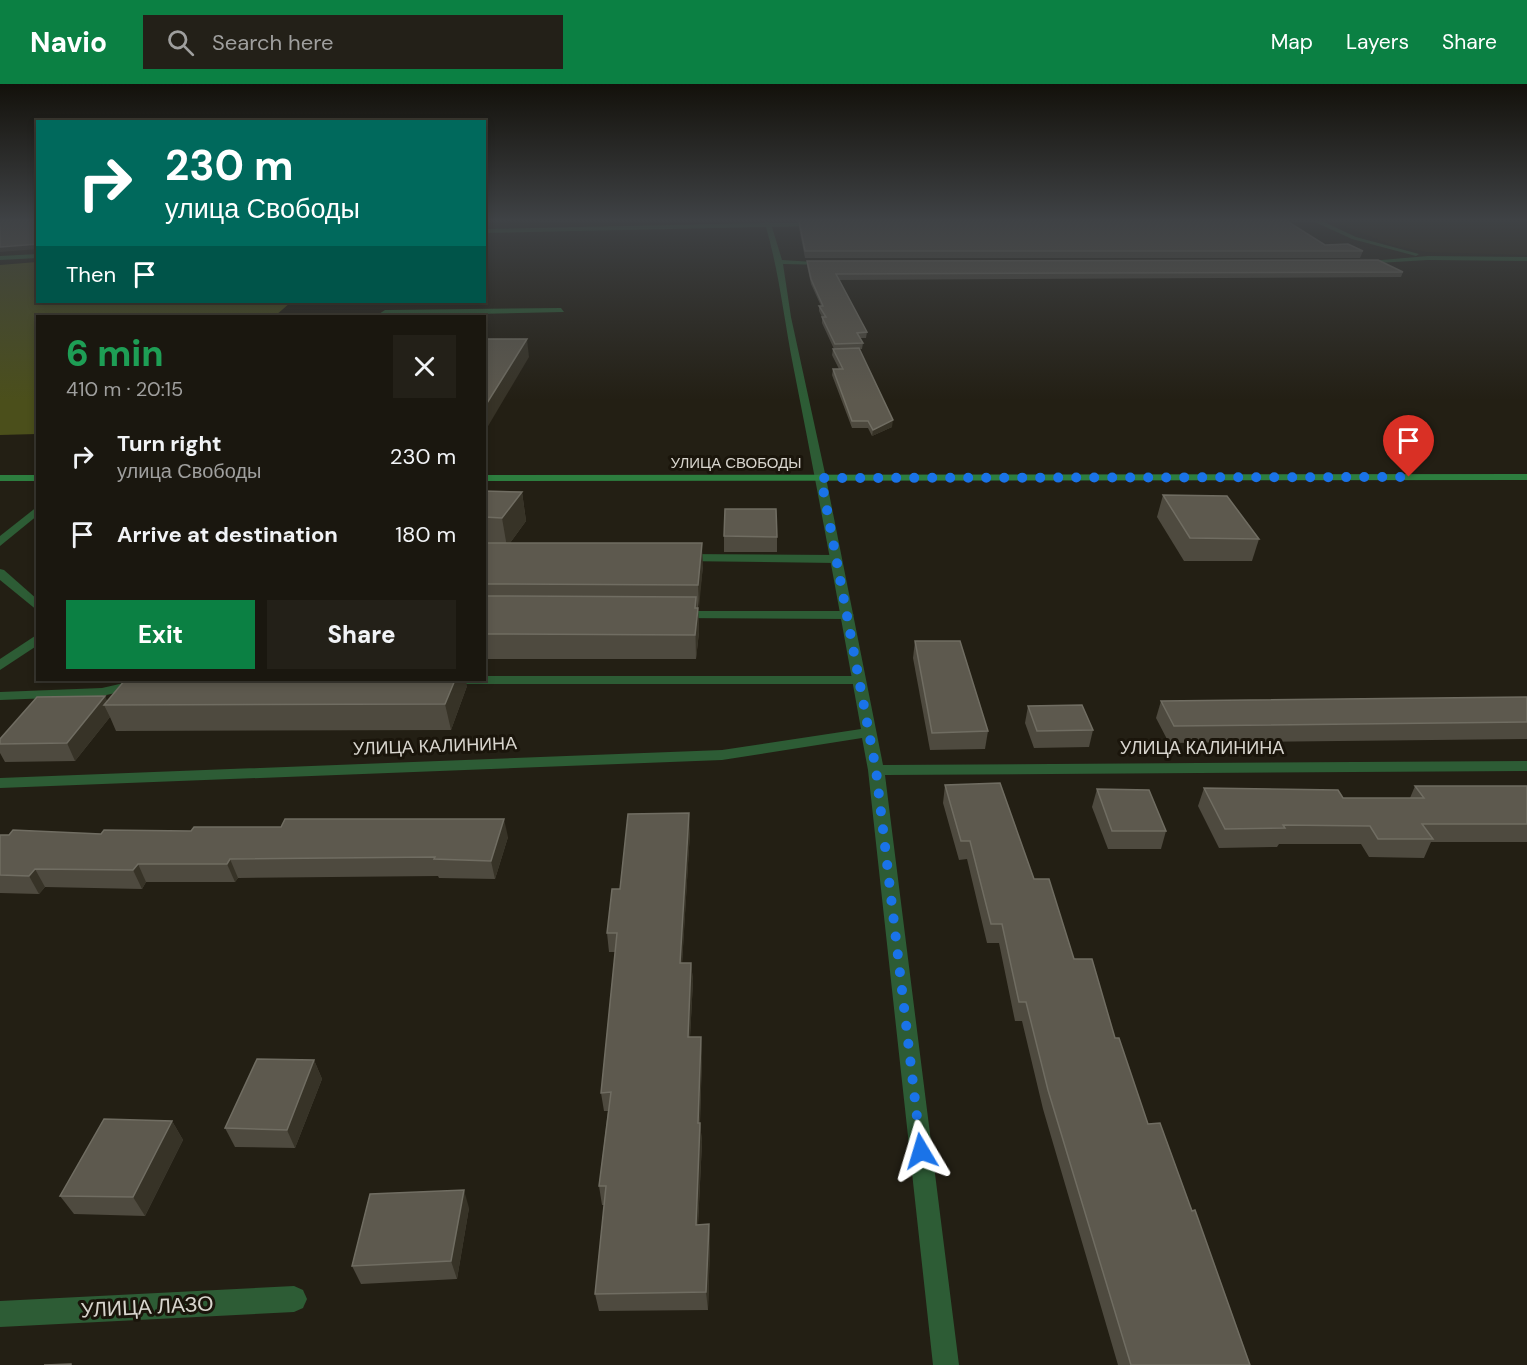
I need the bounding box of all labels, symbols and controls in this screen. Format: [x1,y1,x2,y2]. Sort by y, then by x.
search box [143,15,563,69]
text: Navio [30,24,107,61]
icon: search [164,26,197,59]
text: Search here [212,28,333,57]
text: Map [1271,28,1313,56]
text: Layers [1346,28,1409,56]
text: Share [1442,28,1497,56]
text: 230 m [165,138,294,193]
icon: right [66,144,144,222]
text: улица Свободы [165,191,360,226]
icon: arrive [128,258,161,291]
text: Then [66,260,116,289]
text: 6 min [66,330,164,377]
button: close [393,335,456,398]
text: 410 m · 20:15 [66,376,183,402]
pin [1383,415,1434,477]
icon: arrive [1392,424,1425,457]
text: Turn right [117,429,222,458]
icon: right [66,440,99,473]
text: 230 m [390,442,456,471]
street label: УЛИЦА СВОБОДЫ [670,453,802,473]
text: улица Свободы [117,458,261,484]
icon: arrive [66,518,99,551]
text: Arrive at destination [117,520,338,549]
text: 180 m [395,520,456,549]
button: Exit [66,600,255,669]
button: Share [267,600,456,669]
street label: УЛИЦА КАЛИНИНА [352,731,518,761]
street label: УЛИЦА КАЛИНИНА [1120,736,1284,760]
position arrow [889,1119,953,1183]
street label: УЛИЦА ЛАЗО [80,1290,214,1324]

